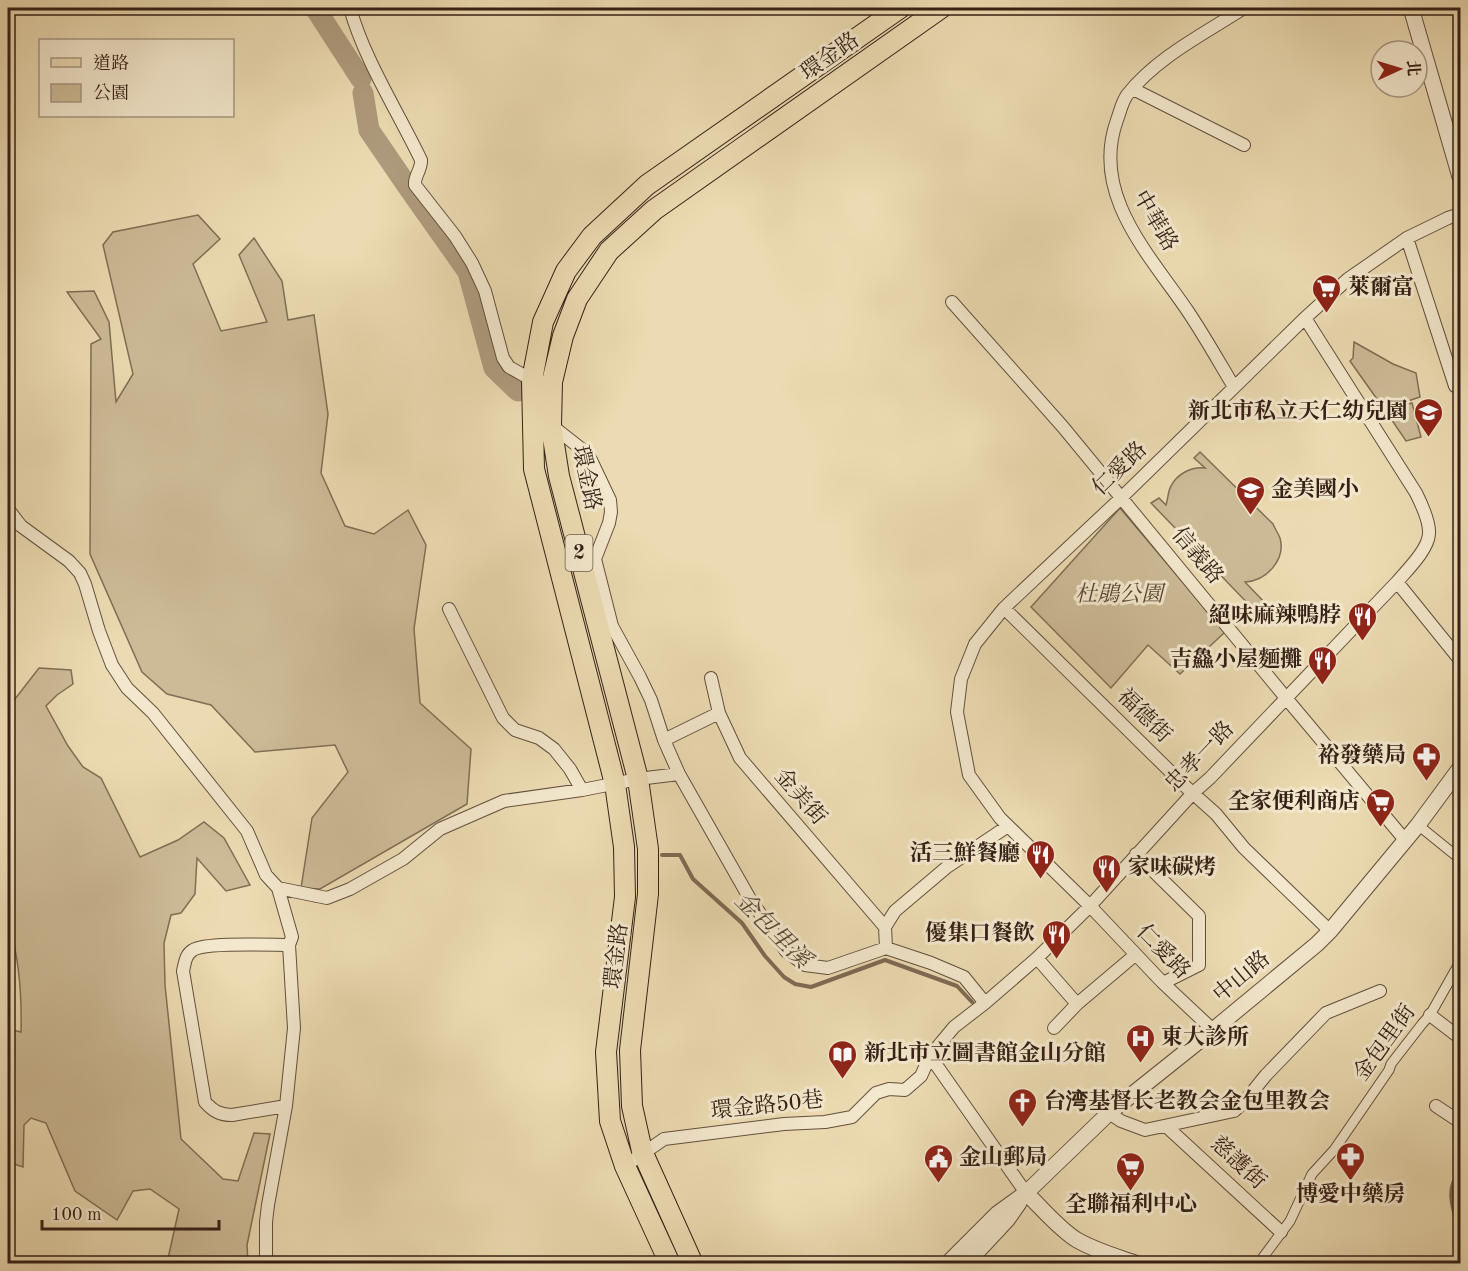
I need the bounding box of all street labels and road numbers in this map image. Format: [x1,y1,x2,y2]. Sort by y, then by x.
street label: 環金路 [796,27,863,85]
street label: 中華路 [1129,186,1183,255]
street label: 仁愛路 [1087,437,1151,500]
street label: 環金路 [568,443,606,513]
street label: 信義路 [1167,522,1228,588]
road number: 2 [566,535,592,571]
street label: 福德街 [1113,683,1177,747]
street label: 忠孝一路 [1160,716,1238,796]
street label: 金美街 [770,764,831,829]
street label: 仁愛路 [1132,919,1195,983]
street label: 環金路 [600,922,632,990]
street label: 中山路 [1208,946,1274,1007]
street label: 金包里街 [1349,1000,1420,1085]
street label: 環金路50巷 [709,1087,825,1123]
street label: 慈護街 [1206,1131,1271,1194]

